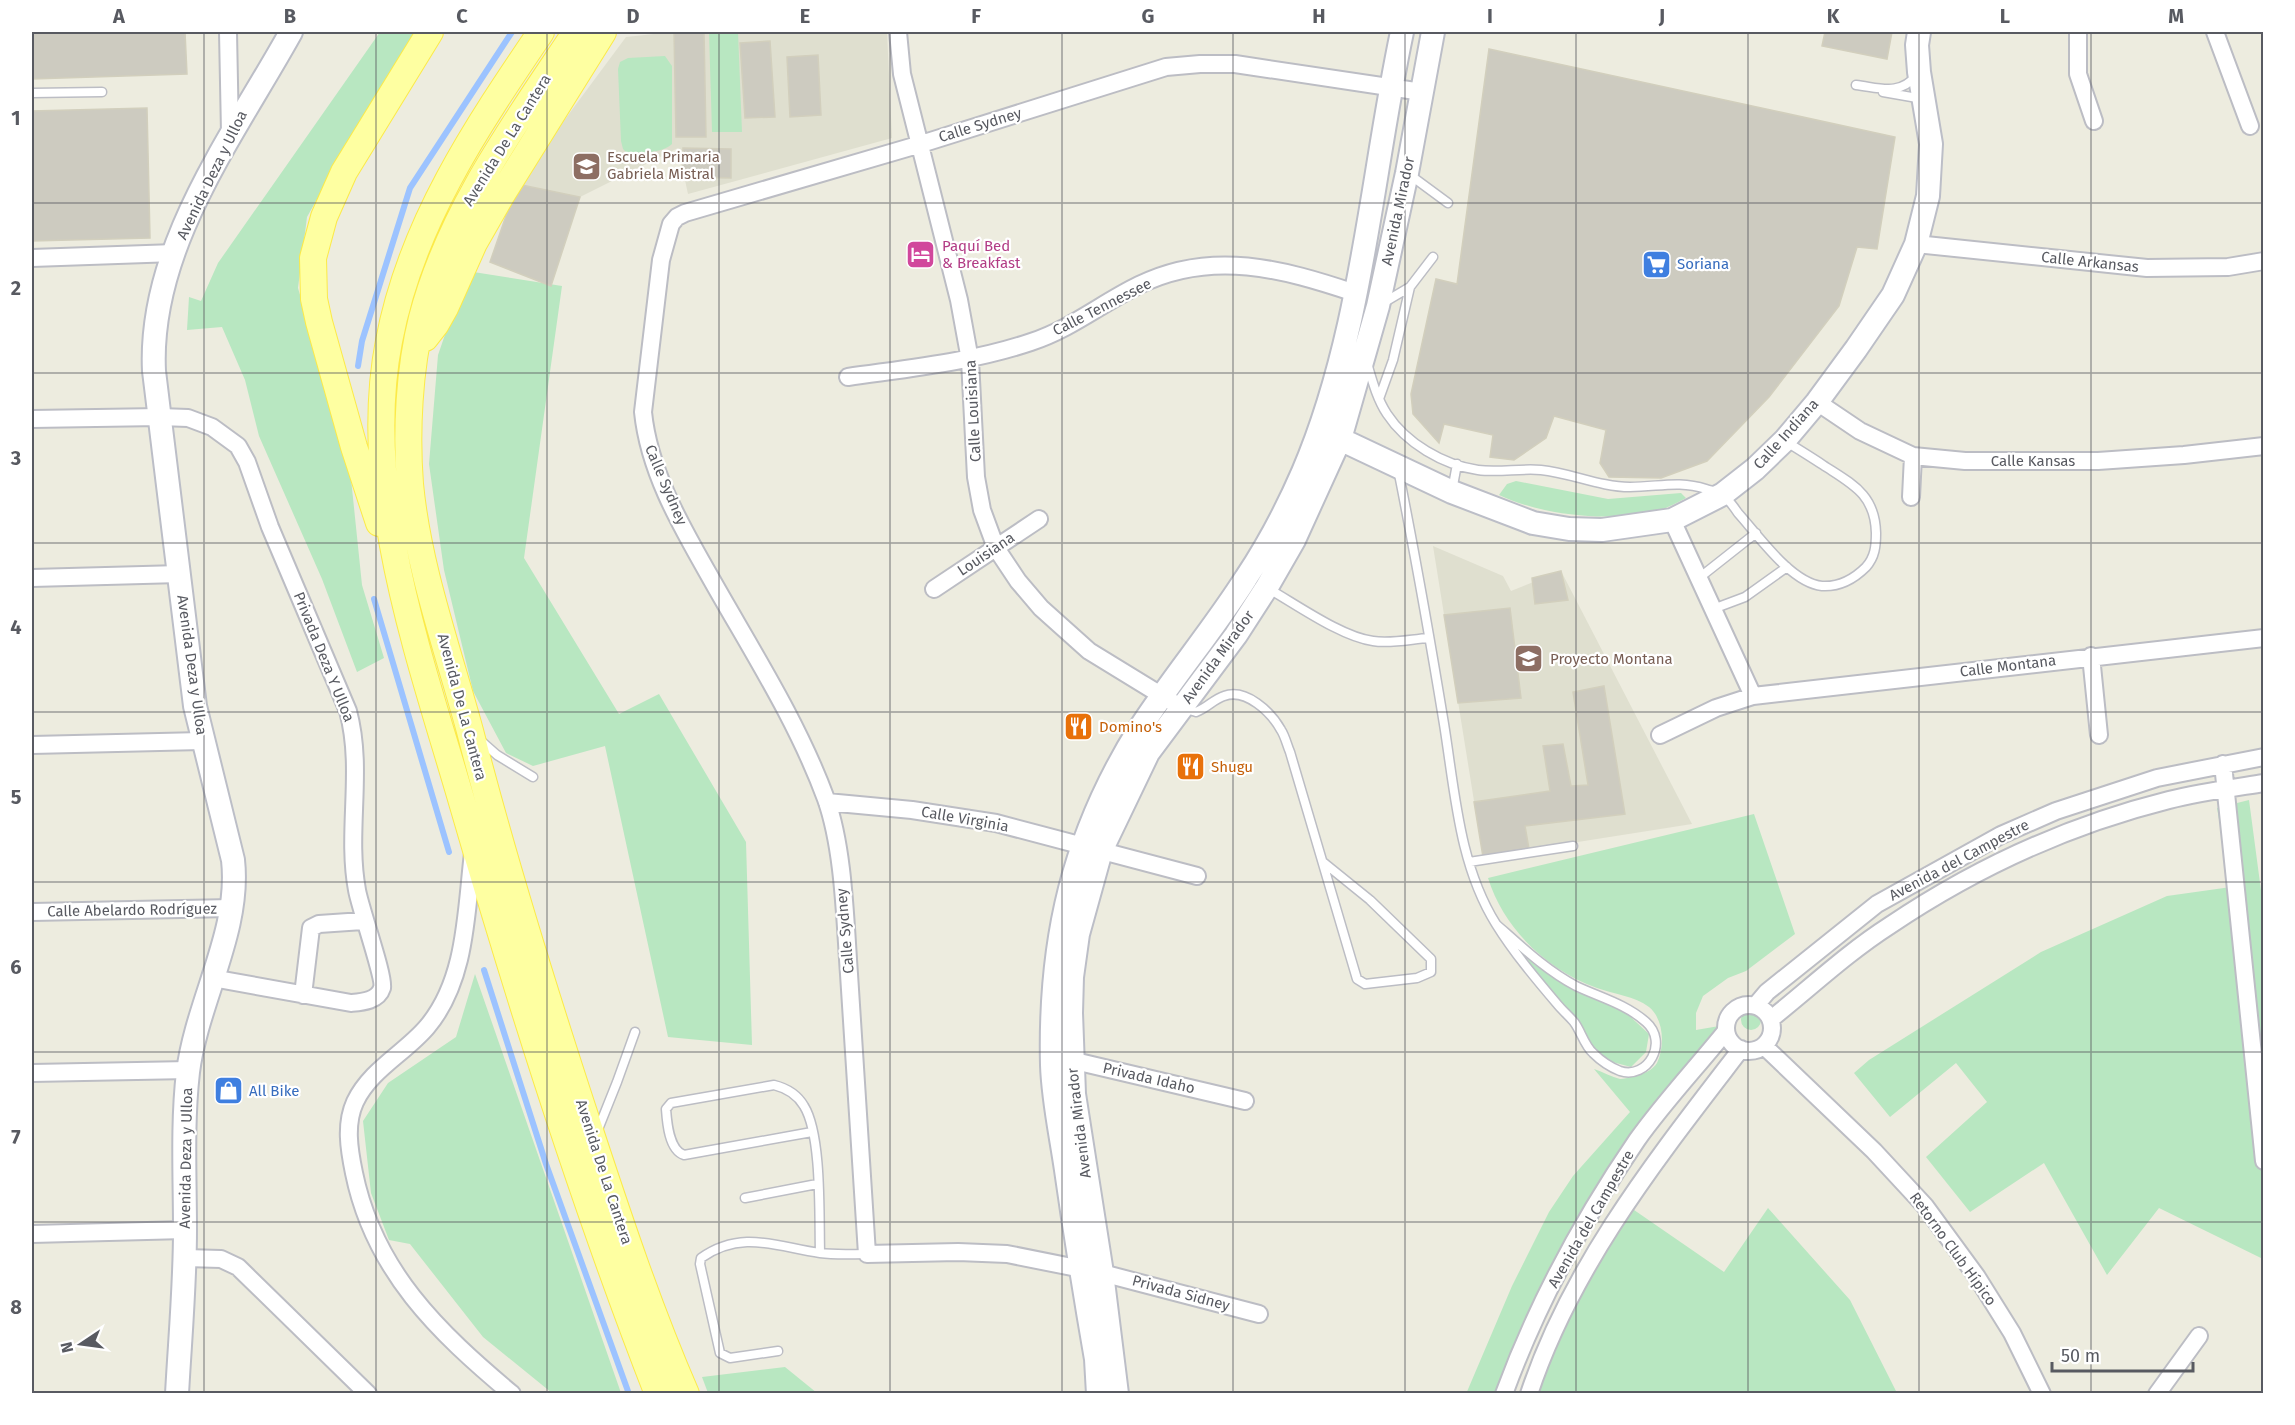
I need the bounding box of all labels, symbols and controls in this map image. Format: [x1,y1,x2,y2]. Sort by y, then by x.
text: A [112,4,126,28]
text: B [284,4,296,28]
text: C [456,4,468,28]
text: D [626,4,640,28]
text: E [800,4,810,28]
text: F [971,4,981,28]
text: G [1142,4,1154,28]
text: H [1312,4,1326,28]
text: I [1487,4,1493,28]
text: J [1658,4,1665,28]
text: K [1827,4,1840,28]
text: L [2000,4,2010,28]
text: M [2168,4,2184,28]
street label: Avenida De La Cantera [459,71,555,209]
street label: Calle Sydney [936,104,1024,146]
text: 1 [11,106,21,130]
street label: Avenida Deza y Ulloa [173,108,251,242]
place label: Escuela Primaria Gabriela Mistral [607,148,720,183]
school or university icon: Escuela Primaria Gabriela Mistral [570,150,602,182]
street label: Avenida Mirador [1378,155,1418,267]
place label: Paquí Bed & Breakfast [942,237,1021,272]
hotel icon: Paquí Bed & Breakfast [905,239,937,271]
supermarket icon: Soriana [1640,248,1672,280]
street label: Calle Arkansas [2040,248,2140,276]
place label: Soriana [1677,255,1729,273]
street label: Calle Tennessee [1050,274,1154,340]
text: 2 [11,276,21,300]
street label: Calle Louisiana [961,359,985,463]
street label: Calle Indiana [1750,395,1822,473]
street label: Calle Sydney [641,442,691,529]
text: 3 [10,446,21,470]
street label: Calle Kansas [1991,452,2075,470]
street label: Louisiana [954,528,1018,580]
street label: Privada Deza Y Ulloa [290,589,358,725]
street label: Avenida Deza y Ulloa [173,594,211,736]
street label: Avenida Mirador [1178,607,1258,707]
text: 4 [10,615,22,639]
street label: Avenida De La Cantera [434,632,490,782]
school or university icon: Proyecto Montana [1513,643,1545,675]
place label: Proyecto Montana [1550,650,1673,668]
street label: Calle Montana [1959,651,2057,681]
restaurant icon: Domino's [1062,711,1094,743]
place label: Domino's [1099,718,1162,736]
restaurant icon: Shugu [1174,751,1206,783]
place label: Shugu [1211,758,1253,776]
text: 5 [11,785,22,809]
street label: Calle Virginia [920,802,1010,836]
street label: Avenida del Campestre [1886,815,2032,905]
street label: Calle Sydney [832,887,858,974]
street label: Calle Abelardo Rodríguez [47,900,218,920]
text: 6 [10,955,22,979]
street label: Privada Idaho [1101,1059,1197,1097]
street label: Avenida Mirador [1063,1067,1095,1179]
shop icon: All Bike [212,1075,244,1107]
place label: All Bike [249,1082,299,1100]
street label: Avenida Deza y Ulloa [176,1087,196,1229]
street label: Avenida De La Cantera [572,1097,636,1247]
text: 7 [11,1125,21,1149]
street label: Avenida del Campestre [1544,1147,1638,1291]
street label: Retorno Club Hípico [1906,1189,2000,1309]
street label: Privada Sidney [1130,1271,1232,1315]
text: 8 [10,1295,22,1319]
north arrow [51,1314,111,1374]
scale bar [2052,1335,2193,1373]
text: N [56,1340,77,1355]
text: 50 m [2061,1345,2100,1367]

